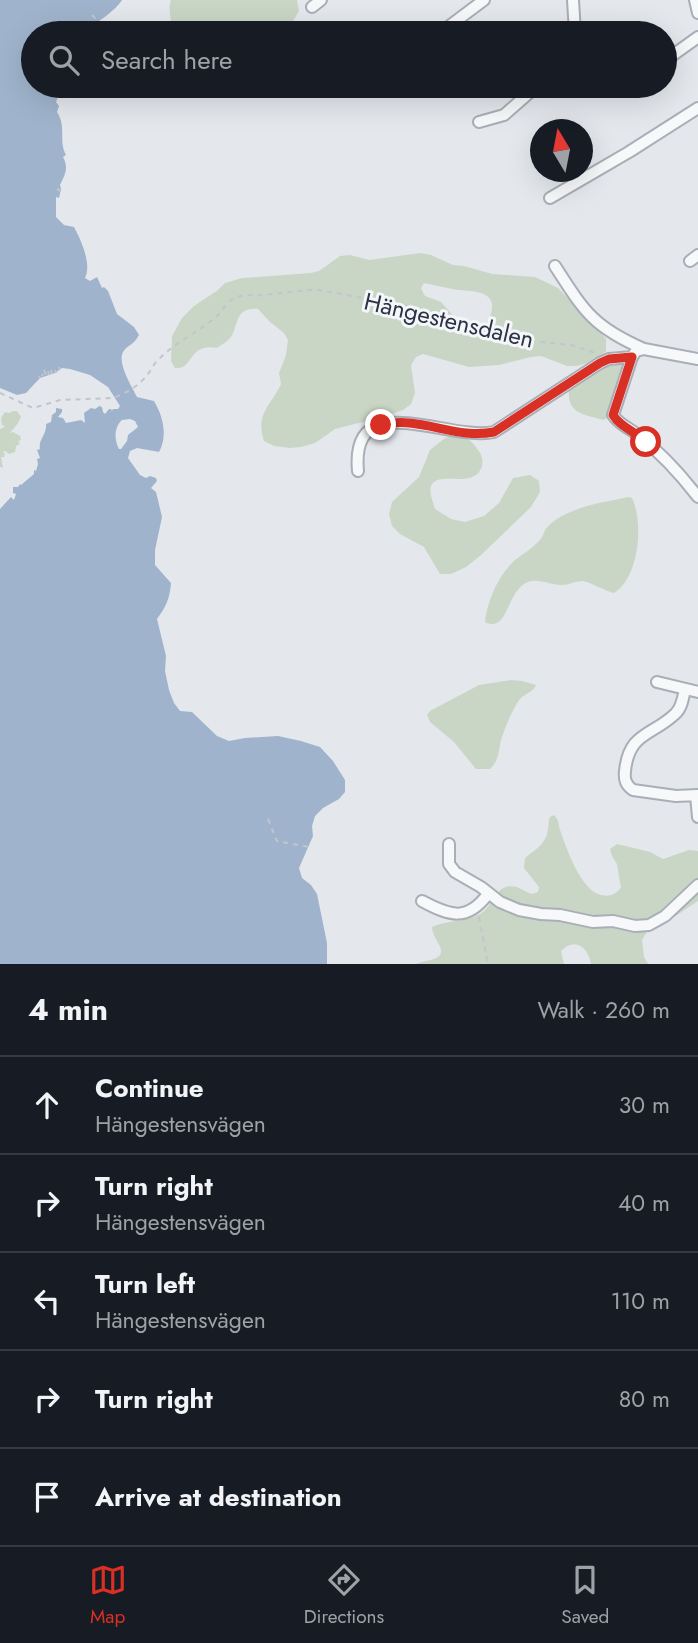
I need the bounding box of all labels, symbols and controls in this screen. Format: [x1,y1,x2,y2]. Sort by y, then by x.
search box [21,21,677,98]
icon: search [45,41,83,79]
text: Search here [101,41,233,79]
north arrow [530,119,593,182]
street label: Hängestensdalen [361,283,537,357]
route end [365,409,396,440]
route start [630,426,661,457]
text: 4 min [28,988,108,1031]
text: Walk · 260 m [537,993,670,1027]
text: Continue [95,1069,204,1107]
icon: ahead [28,1086,66,1124]
text: 30 m [619,1088,670,1122]
text: Hängestensvägen [95,1107,266,1141]
text: Turn right [95,1167,213,1205]
icon: right [28,1184,66,1222]
text: 40 m [618,1186,670,1220]
text: Hängestensvägen [95,1205,266,1239]
text: Turn left [95,1265,195,1303]
icon: left [28,1282,66,1320]
text: 110 m [611,1284,670,1318]
text: Hängestensvägen [95,1303,266,1337]
icon: right [28,1380,66,1418]
text: Turn right [95,1380,213,1418]
text: 80 m [619,1382,670,1416]
icon: arrive [28,1478,66,1516]
text: Arrive at destination [95,1478,342,1516]
tab: Map [89,1561,127,1630]
tab: Directions [304,1561,384,1630]
tab: Saved [561,1561,609,1630]

